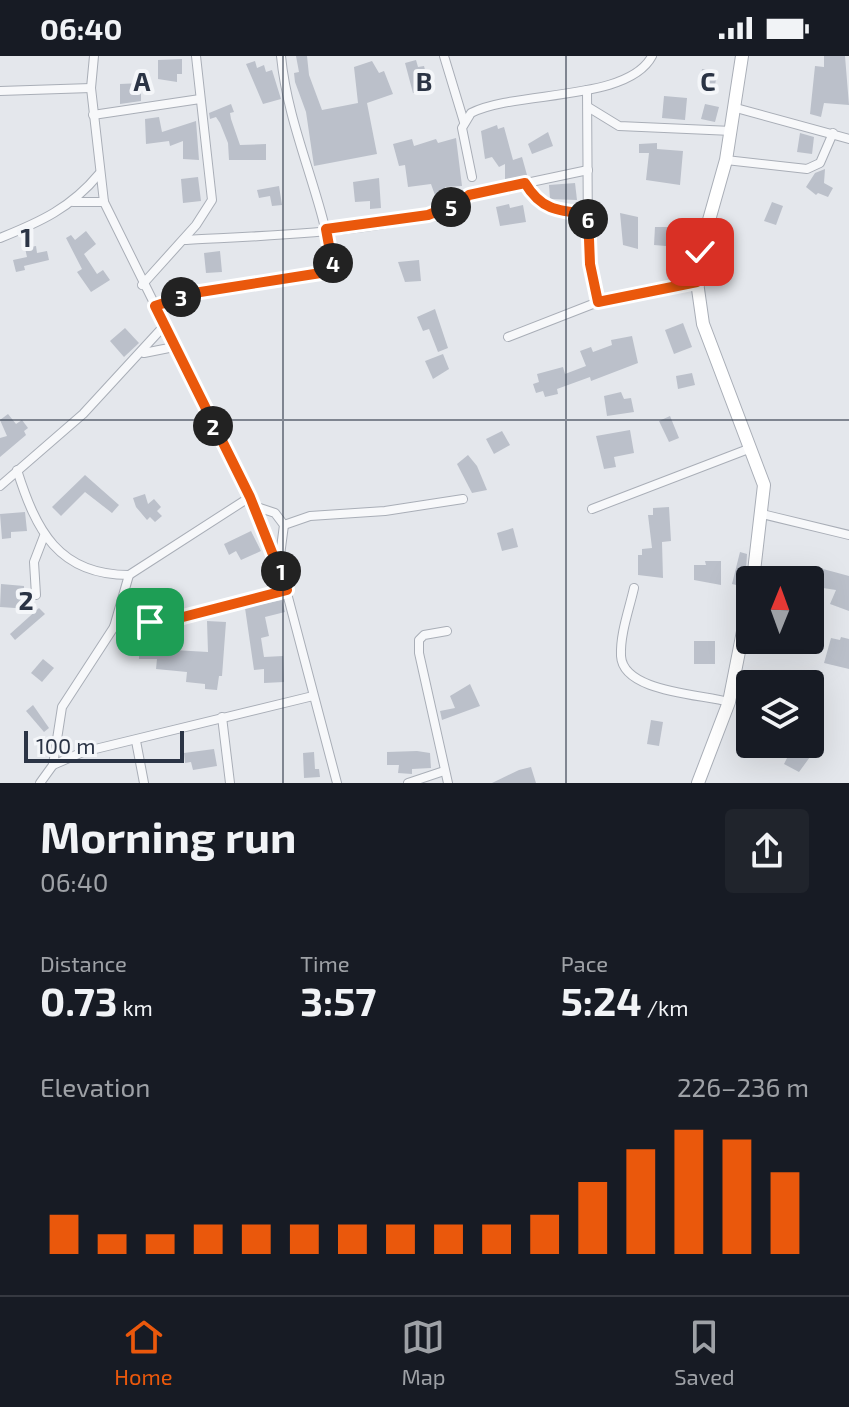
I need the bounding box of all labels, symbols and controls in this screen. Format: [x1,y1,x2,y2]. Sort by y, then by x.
text: 06:40 [40,10,122,46]
text: A [134,65,151,96]
text: B [416,65,432,96]
text: C [700,65,716,96]
pin: 5 [431,187,471,227]
text: 5 [445,194,457,220]
pin: 6 [568,199,608,239]
text: 6 [582,206,594,232]
pin [666,218,734,286]
text: 1 [20,221,32,252]
icon: check [678,230,722,274]
pin: 4 [313,243,353,283]
text: 4 [326,250,340,276]
pin: 3 [161,277,201,317]
text: 3 [175,284,187,310]
pin: 2 [193,406,233,446]
text: 2 [207,413,219,439]
pin: 1 [261,551,301,591]
text: 1 [276,558,286,584]
north arrow [736,566,824,654]
map controls [736,566,824,758]
text: 2 [18,584,34,615]
pin [116,588,184,656]
icon: arrive [128,600,172,644]
button: layers [736,670,824,758]
scale bar [24,727,184,763]
text: 100 m [36,732,95,758]
text: Morning run [40,809,296,862]
button: share [725,809,809,893]
text: 06:40 [40,866,108,897]
text: Distance [40,950,127,976]
text: Time [300,950,350,976]
text: Pace [561,950,608,976]
text: 0.73 [40,976,118,1024]
text: 3:57 [300,976,377,1024]
text: 5:24 [561,976,642,1024]
text: km [118,994,153,1020]
text: /km [642,994,689,1020]
text: Elevation [40,1071,150,1102]
text: 226–236 m [677,1071,809,1102]
tab: Home [114,1315,173,1389]
tab: Map [401,1315,446,1389]
tab: Saved [674,1315,735,1389]

